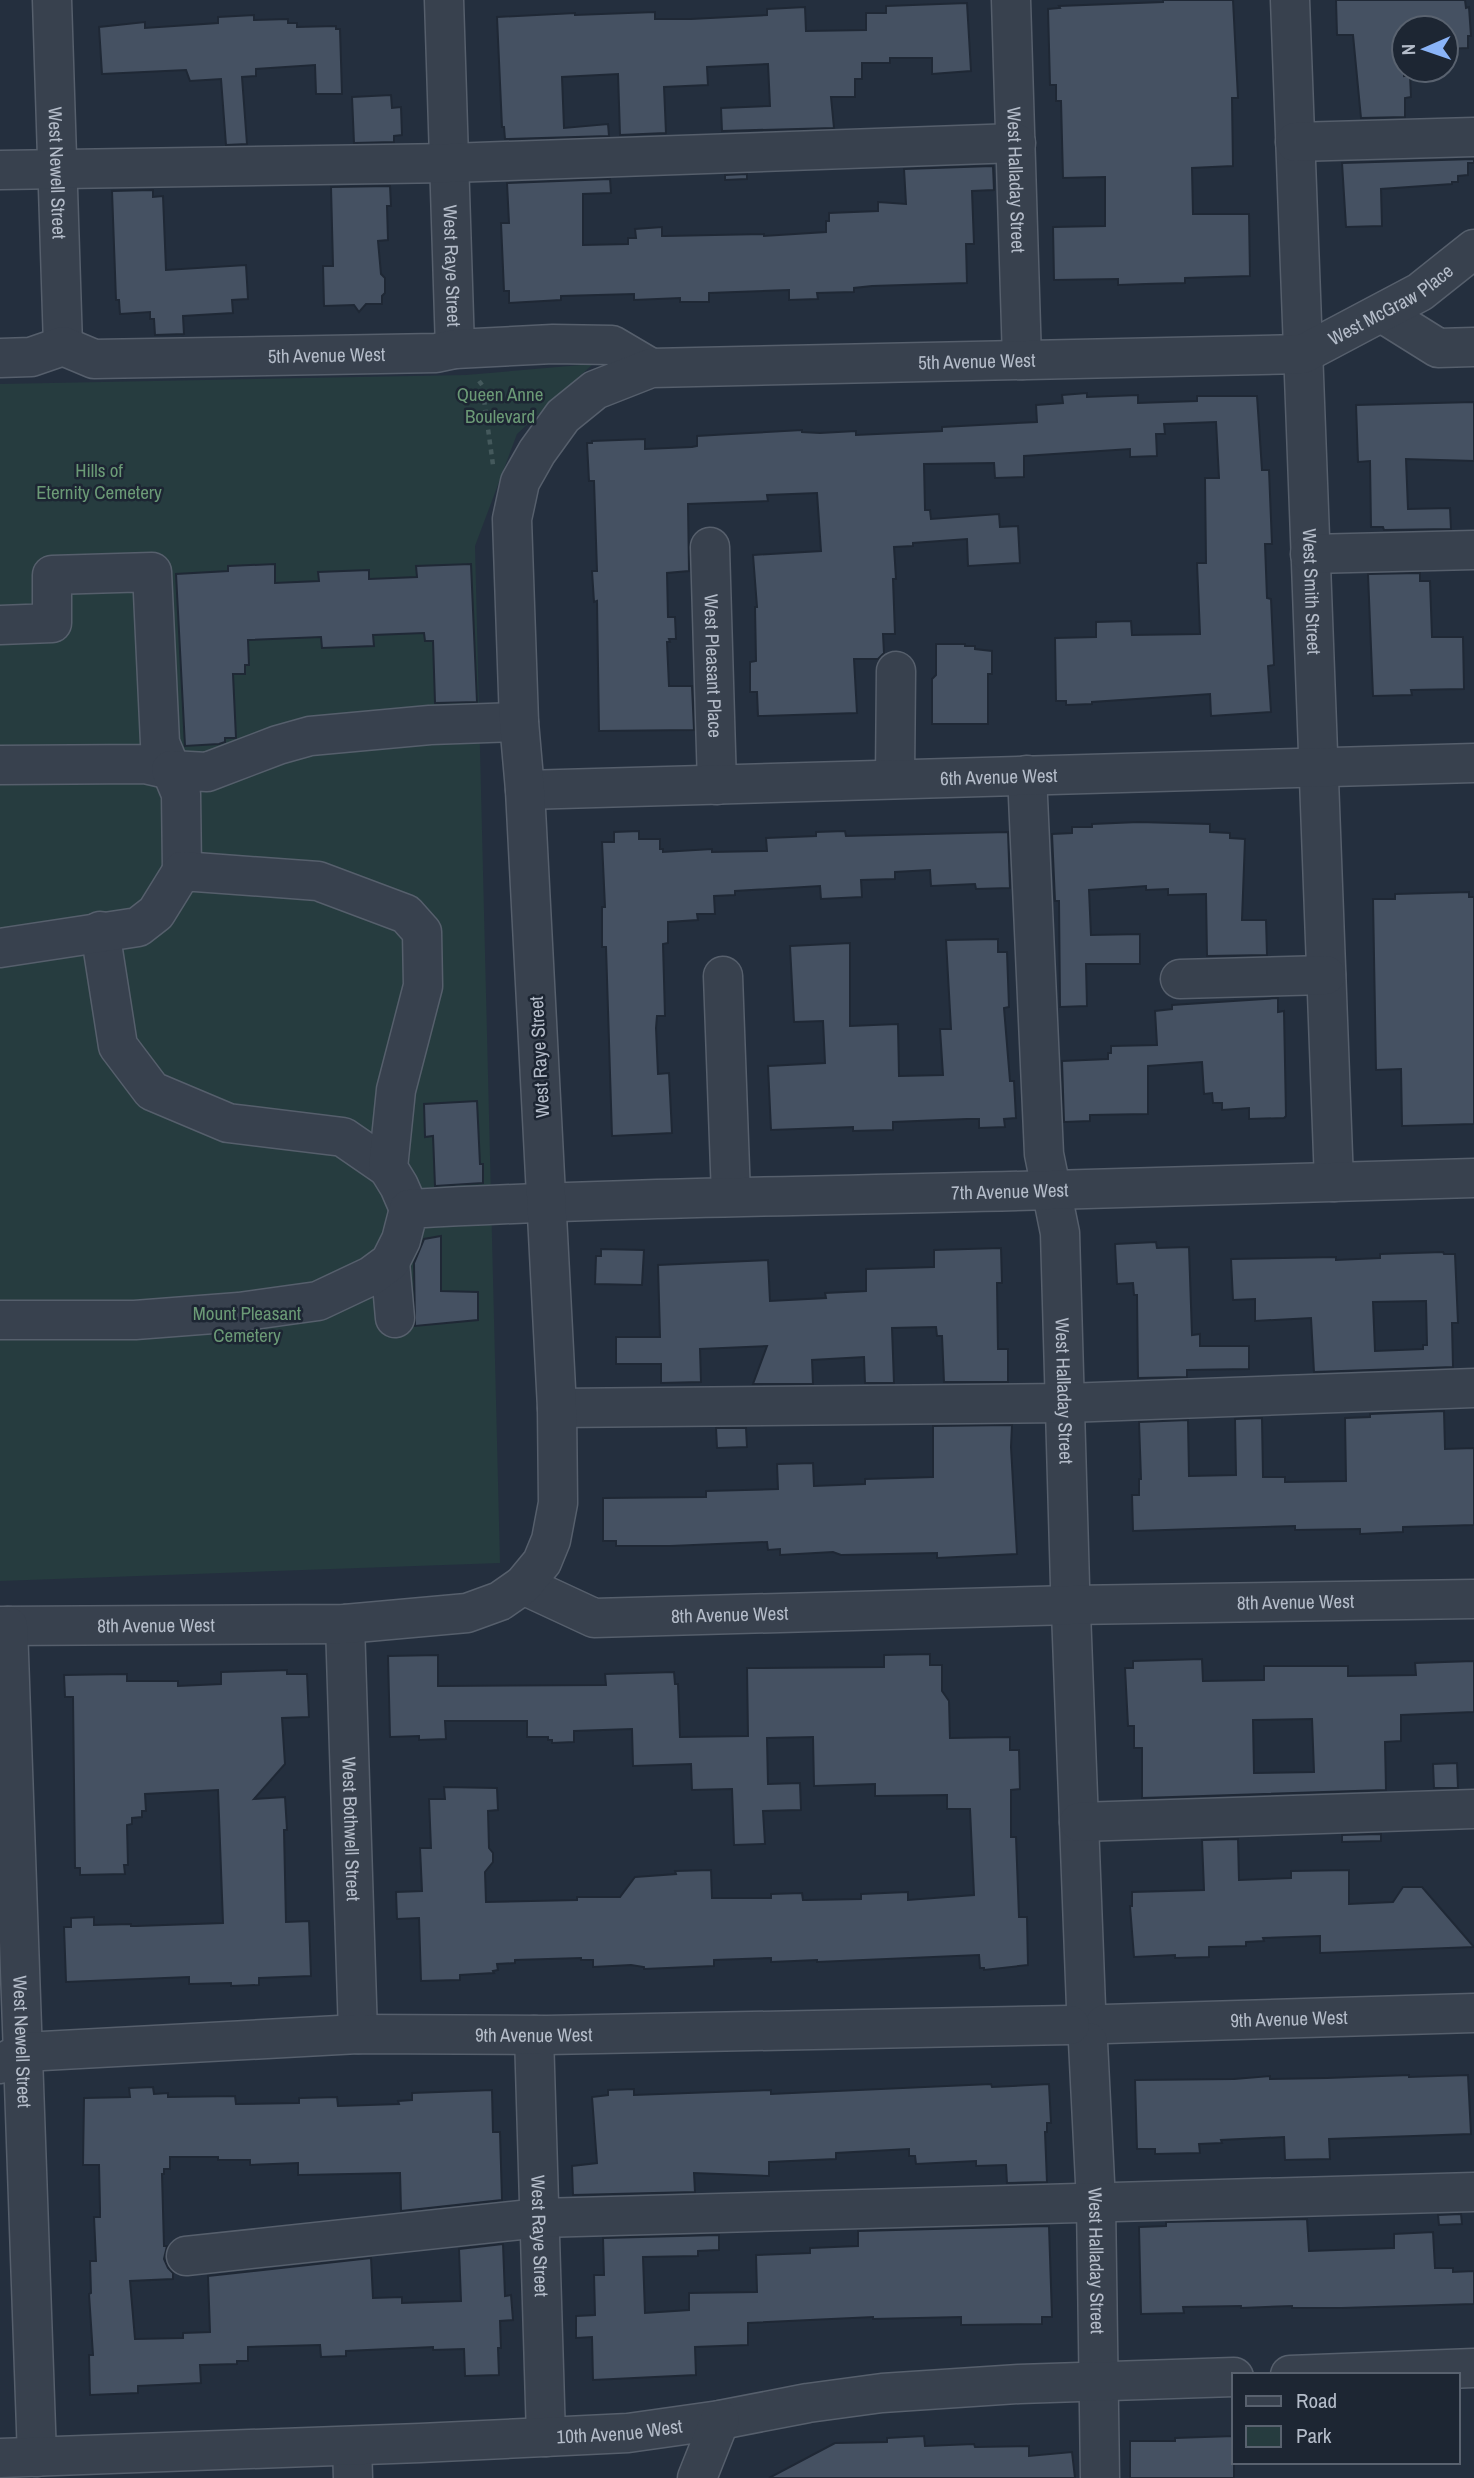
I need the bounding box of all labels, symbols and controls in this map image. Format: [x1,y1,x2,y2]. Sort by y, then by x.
north arrow [1390,14,1460,84]
text: N [1395,44,1421,56]
street label: West Newell Street [42,106,73,240]
street label: West Halladay Street [1001,106,1032,254]
street label: West Raye Street [437,205,467,328]
street label: West McGraw Place [1324,258,1458,351]
street label: 5th Avenue West [268,341,386,369]
street label: 5th Avenue West [918,347,1036,375]
park label: Queen Anne Boulevard [457,381,543,429]
park label: Hills of Eternity Cemetery [36,457,162,505]
street label: West Smith Street [1297,528,1327,656]
street label: West Pleasant Place [698,594,729,738]
street label: 6th Avenue West [940,762,1059,791]
street label: West Raye Street [523,995,555,1119]
street label: 7th Avenue West [951,1176,1070,1205]
park label: Mount Pleasant Cemetery [193,1300,302,1348]
street label: West Halladay Street [1049,1317,1080,1465]
street label: 8th Avenue West [1237,1588,1355,1616]
street label: 8th Avenue West [671,1600,789,1629]
street label: 8th Avenue West [97,1612,215,1638]
street label: West Bothwell Street [336,1756,367,1902]
street label: West Newell Street [7,1975,38,2109]
street label: 9th Avenue West [1230,2004,1349,2033]
street label: 9th Avenue West [475,2021,593,2048]
street label: West Raye Street [525,2175,555,2298]
street label: West Halladay Street [1082,2187,1111,2335]
legend [1232,2373,1460,2464]
text: Road [1296,2386,1337,2415]
street label: 10th Avenue West [556,2412,684,2449]
text: Park [1296,2421,1332,2450]

